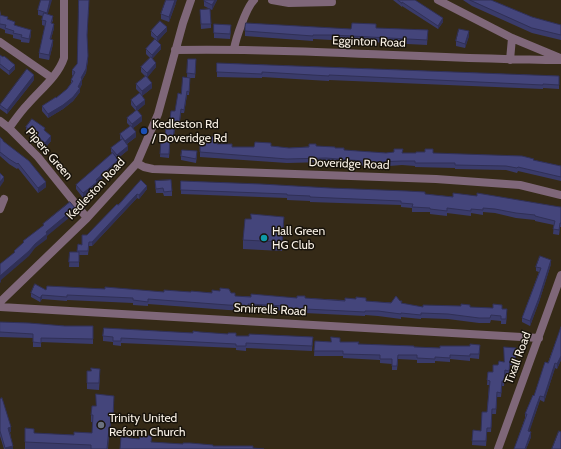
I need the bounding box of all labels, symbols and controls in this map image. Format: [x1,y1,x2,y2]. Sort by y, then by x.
street label: Egginton Road [332,34,406,50]
place label: Kedleston Rd / Doveridge Rd [152,117,227,145]
street label: Pipers Green [22,125,76,183]
marker: Kedleston Rd / Doveridge Rd [139,126,149,136]
street label: Kedleston Road [64,155,128,223]
street label: Doveridge Road [308,155,390,173]
place label: Hall Green HG Club [272,224,325,252]
marker: Hall Green HG Club [259,233,269,243]
street label: Smirrells Road [233,301,307,319]
street label: Tixall Road [502,330,534,386]
place label: Trinity United Reform Church [109,411,185,439]
marker: Trinity United Reform Church [96,420,106,430]

